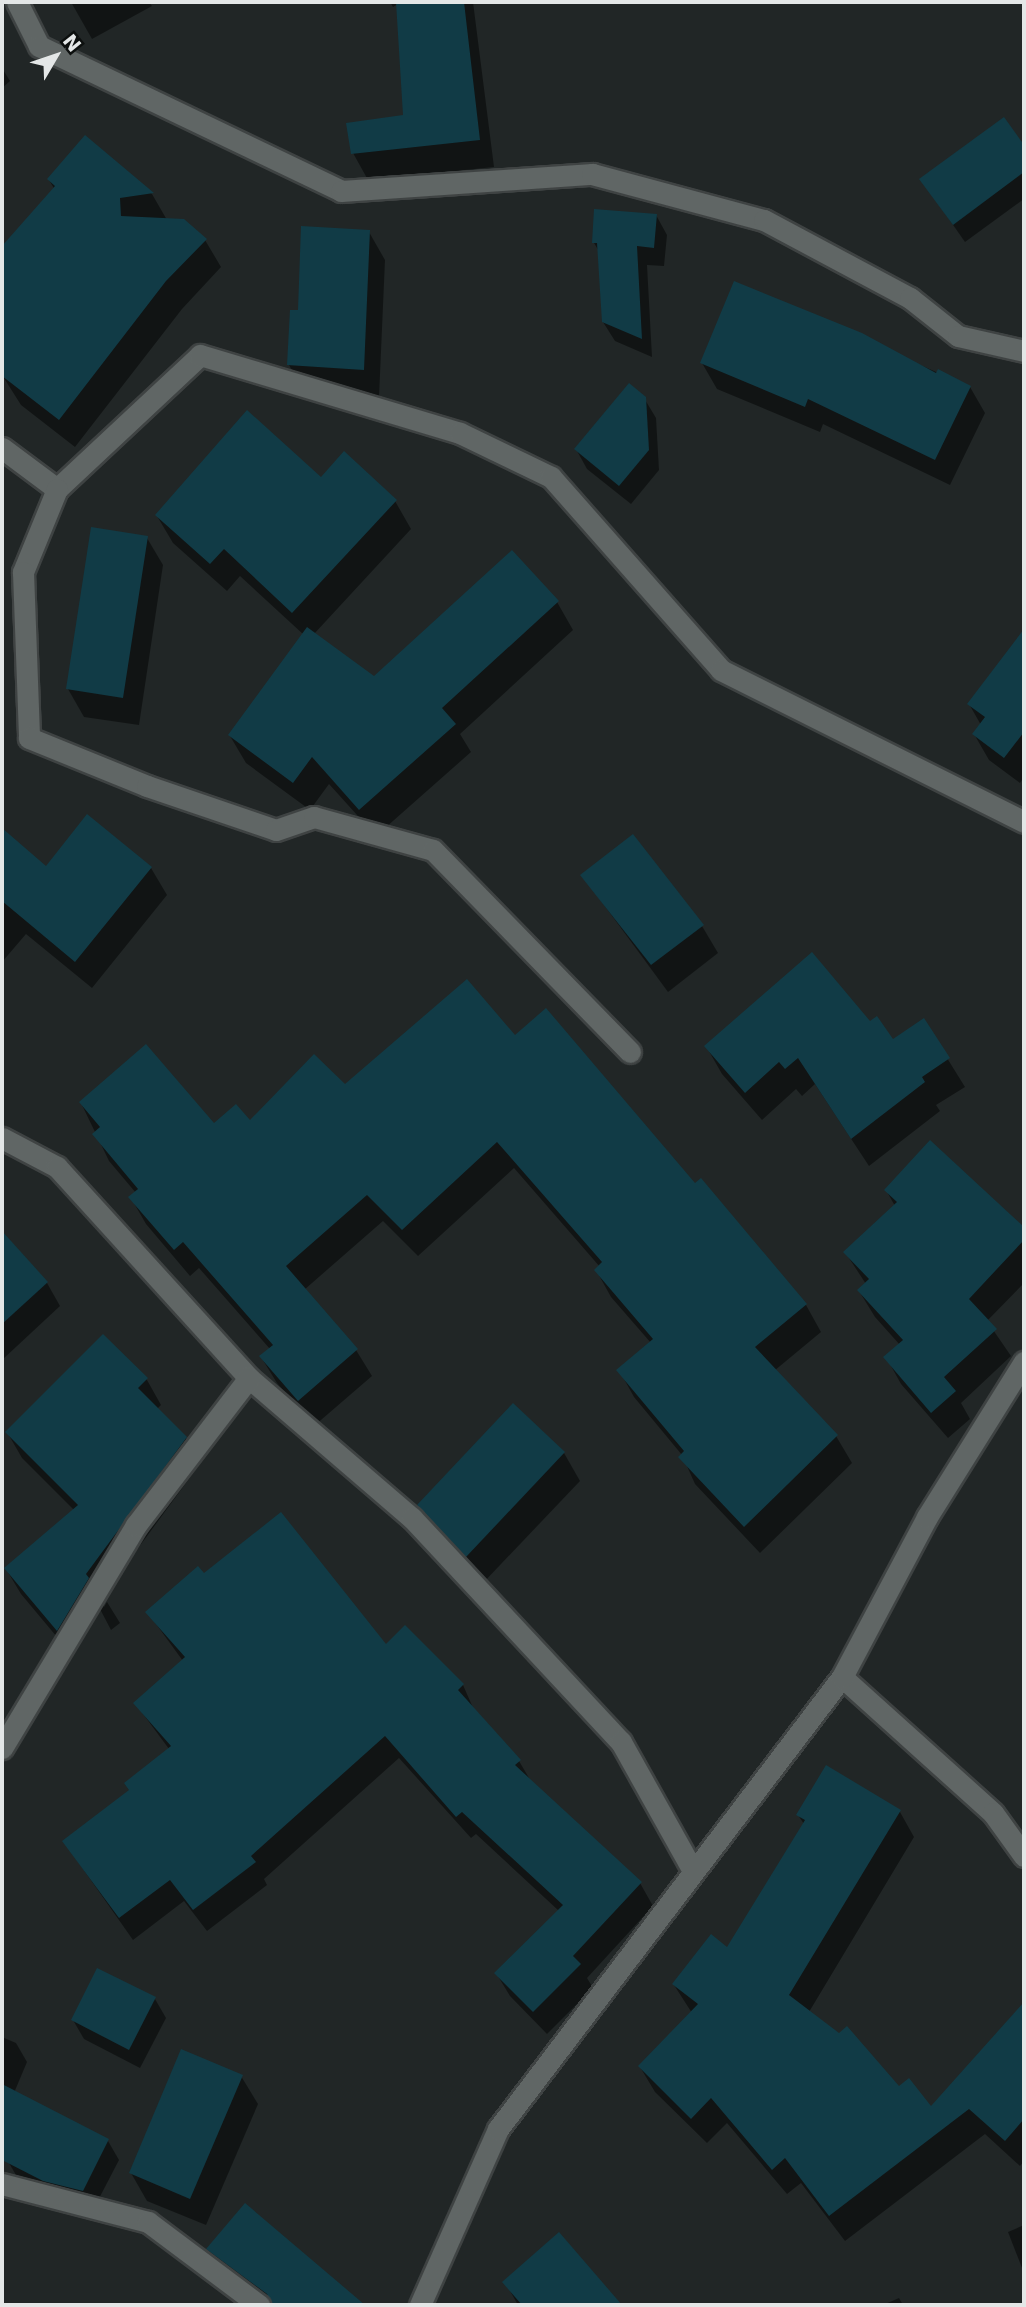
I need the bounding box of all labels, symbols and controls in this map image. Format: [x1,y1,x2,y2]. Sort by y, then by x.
north arrow [21,21,91,91]
text: N [59,30,86,56]

